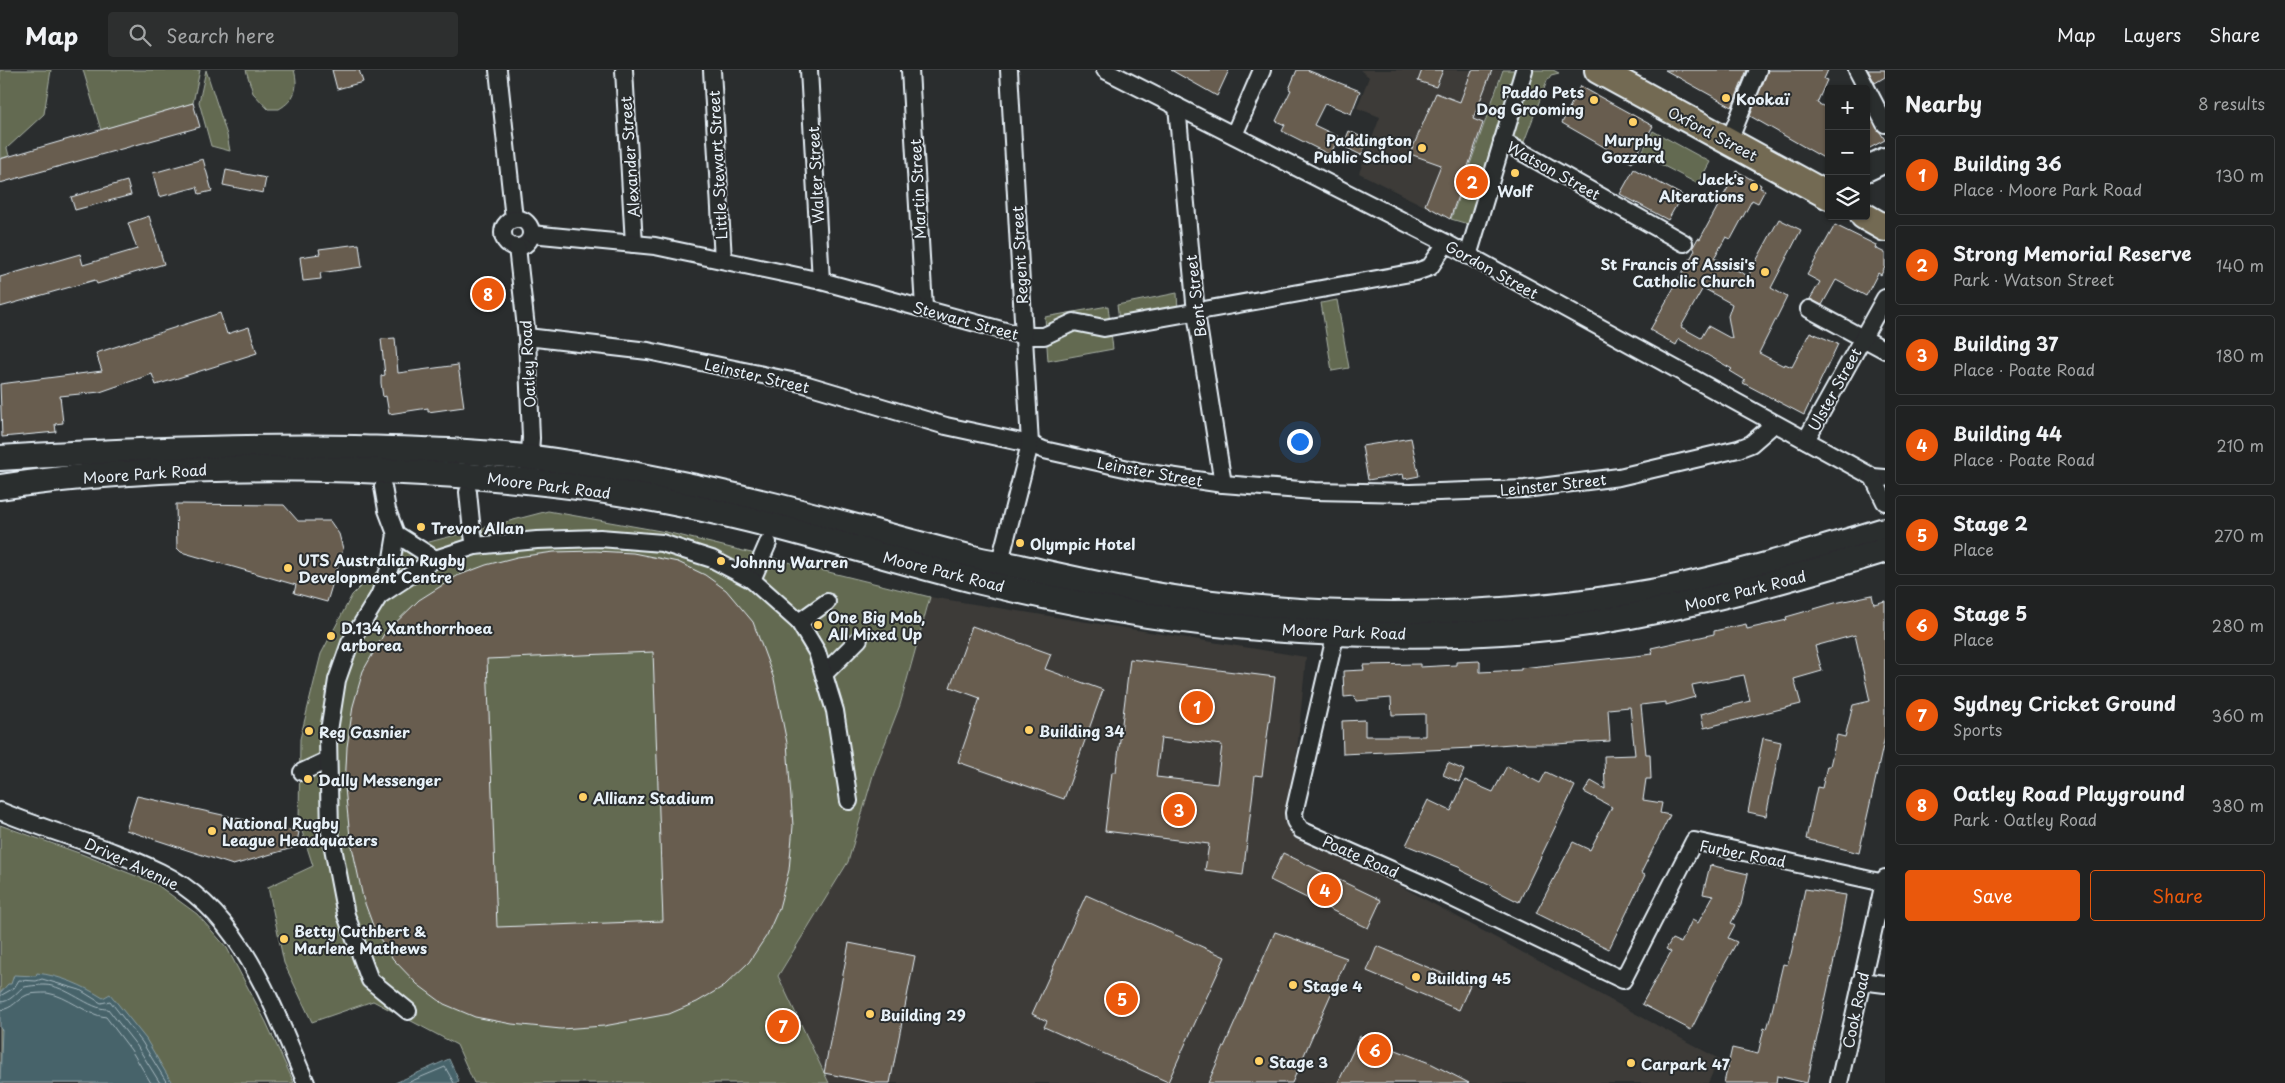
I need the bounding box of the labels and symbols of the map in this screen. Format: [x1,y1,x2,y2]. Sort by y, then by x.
place label: Paddo Pets Dog Grooming [1476,80,1584,120]
place label: Kookaï [1736,87,1791,110]
street label: Little Stewart Street [702,90,732,240]
marker: Kookaï [1720,92,1732,104]
marker: Paddo Pets Dog Grooming [1588,94,1600,106]
street label: Alexander Street [613,95,645,219]
street label: Oxford Street [1664,100,1762,166]
marker: Murphy Gozzard [1627,116,1639,128]
street label: Walter Street [801,126,829,224]
place label: Paddington Public School [1314,128,1412,168]
place label: Murphy Gozzard [1601,128,1665,168]
street label: Watson Street [1503,135,1605,205]
street label: Martin Street [903,138,931,240]
marker: Paddington Public School [1416,142,1428,154]
pin: 2 [1456,163,1488,201]
marker: Wolf [1509,167,1521,179]
place label: Jack's Alterations [1659,167,1744,207]
place label: Wolf [1497,179,1534,202]
marker: Jack's Alterations [1748,181,1760,193]
street label: Regent Street [1005,205,1033,305]
street label: Gordon Street [1441,234,1543,304]
place label: St Francis of Assisi's Catholic Church [1601,252,1755,292]
street label: Bent Street [1179,254,1211,338]
marker: St Francis of Assisi's Catholic Church [1759,266,1771,278]
pin: 8 [472,275,504,313]
street label: Stewart Street [911,295,1021,345]
street label: Oatley Road [513,319,541,409]
street label: Ulster Street [1802,343,1866,435]
street label: Leinster Street [702,352,812,398]
your location [1287,429,1313,455]
street label: Leinster Street [1095,450,1205,492]
street label: Moore Park Road [82,457,208,489]
street label: Moore Park Road [486,466,612,504]
street label: Leinster Street [1499,467,1607,501]
place label: Trevor Allan [431,516,524,539]
marker: Trevor Allan [415,521,427,533]
place label: Olympic Hotel [1030,532,1135,555]
marker: Olympic Hotel [1014,537,1026,549]
street label: Moore Park Road [881,545,1007,597]
place label: UTS Australian Rugby Development Centre [298,548,465,588]
place label: Johnny Warren [731,550,848,573]
marker: Johnny Warren [715,555,727,567]
marker: UTS Australian Rugby Development Centre [282,562,294,574]
street label: Moore Park Road [1682,564,1808,616]
place label: One Big Mob, All Mixed Up [827,605,925,645]
place label: D.134 Xanthorrhoea arborea [341,616,493,656]
street label: Moore Park Road [1281,617,1407,645]
marker: One Big Mob, All Mixed Up [812,619,824,631]
marker: D.134 Xanthorrhoea arborea [325,630,337,642]
pin: 1 [1181,688,1213,726]
place label: Building 34 [1039,719,1125,742]
place label: Reg Gasnier [319,720,410,743]
marker: Building 34 [1023,724,1035,736]
marker: Reg Gasnier [303,725,315,737]
place label: Dally Messenger [318,768,441,791]
marker: Dally Messenger [302,773,314,785]
place label: Allianz Stadium [592,786,714,809]
marker: Allianz Stadium [577,791,589,803]
pin: 3 [1163,791,1195,829]
place label: National Rugby League Headquaters [222,811,378,851]
marker: National Rugby League Headquaters [206,825,218,837]
street label: Poate Road [1319,829,1403,883]
street label: Driver Avenue [81,831,183,895]
street label: Furber Road [1698,833,1788,873]
pin: 4 [1309,871,1341,909]
place label: Betty Cuthbert & Marlene Mathews [294,919,427,959]
marker: Betty Cuthbert & Marlene Mathews [278,933,290,945]
place label: Building 45 [1426,966,1511,989]
street label: Cook Road [1836,970,1874,1050]
marker: Building 45 [1410,971,1422,983]
place label: Stage 4 [1303,974,1363,997]
marker: Stage 4 [1287,979,1299,991]
pin: 5 [1106,980,1138,1018]
place label: Building 29 [880,1003,966,1026]
pin: 7 [767,1007,799,1045]
marker: Building 29 [864,1008,876,1020]
pin: 6 [1359,1031,1391,1069]
place label: Stage 3 [1269,1050,1328,1073]
place label: Carpark 47 [1641,1052,1730,1075]
marker: Stage 3 [1253,1055,1265,1067]
marker: Carpark 47 [1625,1057,1637,1069]

